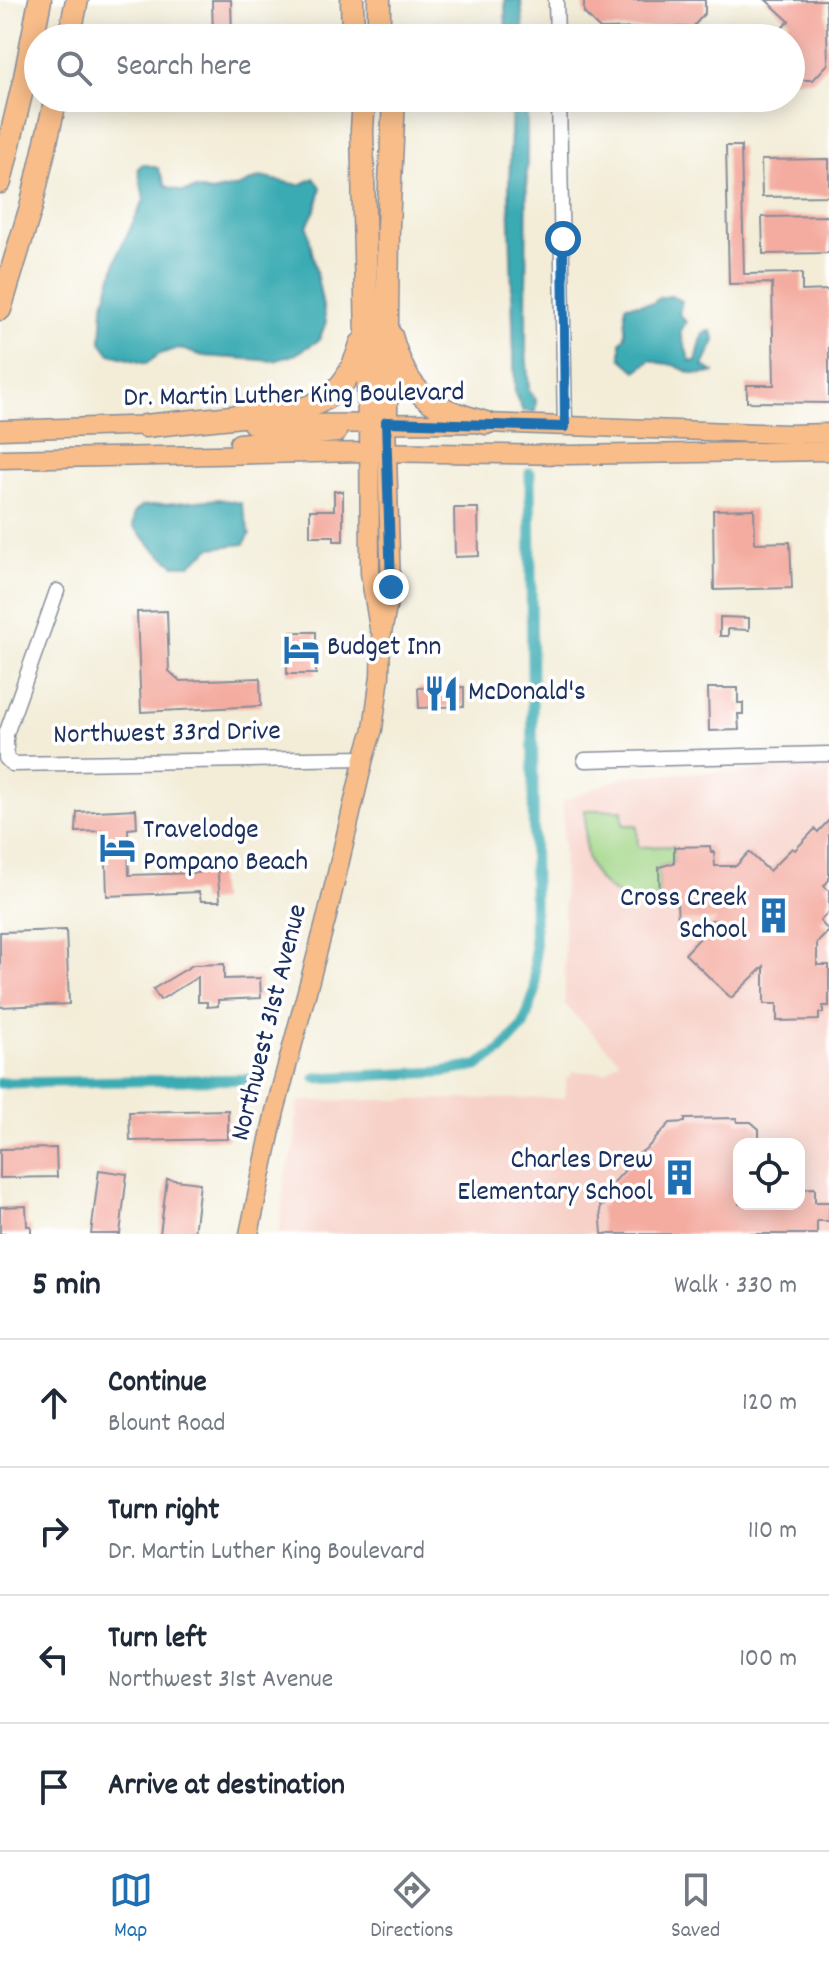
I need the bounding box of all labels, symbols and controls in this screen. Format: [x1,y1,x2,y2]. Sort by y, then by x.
search box [24,24,805,112]
icon: search [52,46,96,90]
text: Search here [116,47,252,90]
route start [545,221,581,257]
street label: Dr. Martin Luther King Boulevard [123,374,465,420]
route end [373,569,409,605]
place label: Budget Inn [327,629,441,669]
hotel icon: Budget Inn [282,630,320,668]
place label: McDonald's [468,674,586,714]
restaurant icon: McDonald's [423,675,461,713]
street label: Northwest 33rd Drive [53,713,281,757]
place label: Travelodge Pompano Beach [143,812,308,884]
hotel icon: Travelodge Pompano Beach [98,829,136,867]
place label: Cross Creek School [620,880,747,952]
building icon: Cross Creek School [754,897,792,935]
street label: Northwest 31st Avenue [222,901,320,1145]
map controls [733,1138,805,1210]
button: locate [733,1138,805,1210]
place label: Charles Drew Elementary School [457,1142,653,1214]
building icon: Charles Drew Elementary School [660,1159,698,1197]
text: 5 min [32,1262,101,1311]
text: Walk · 330 m [674,1268,797,1305]
text: Continue [108,1363,207,1406]
icon: ahead [32,1381,76,1425]
text: 120 m [742,1385,797,1422]
text: Blount Road [108,1406,225,1443]
text: Turn right [108,1491,219,1534]
icon: right [32,1509,76,1553]
text: 110 m [748,1513,797,1550]
text: Dr. Martin Luther King Boulevard [108,1534,425,1571]
text: Turn left [108,1619,207,1662]
icon: left [32,1637,76,1681]
text: 100 m [739,1641,797,1678]
text: Northwest 31st Avenue [108,1662,333,1699]
icon: arrive [32,1765,76,1809]
text: Arrive at destination [108,1766,345,1809]
tab: Map [109,1868,153,1947]
tab: Directions [370,1868,454,1947]
tab: Saved [671,1868,720,1947]

